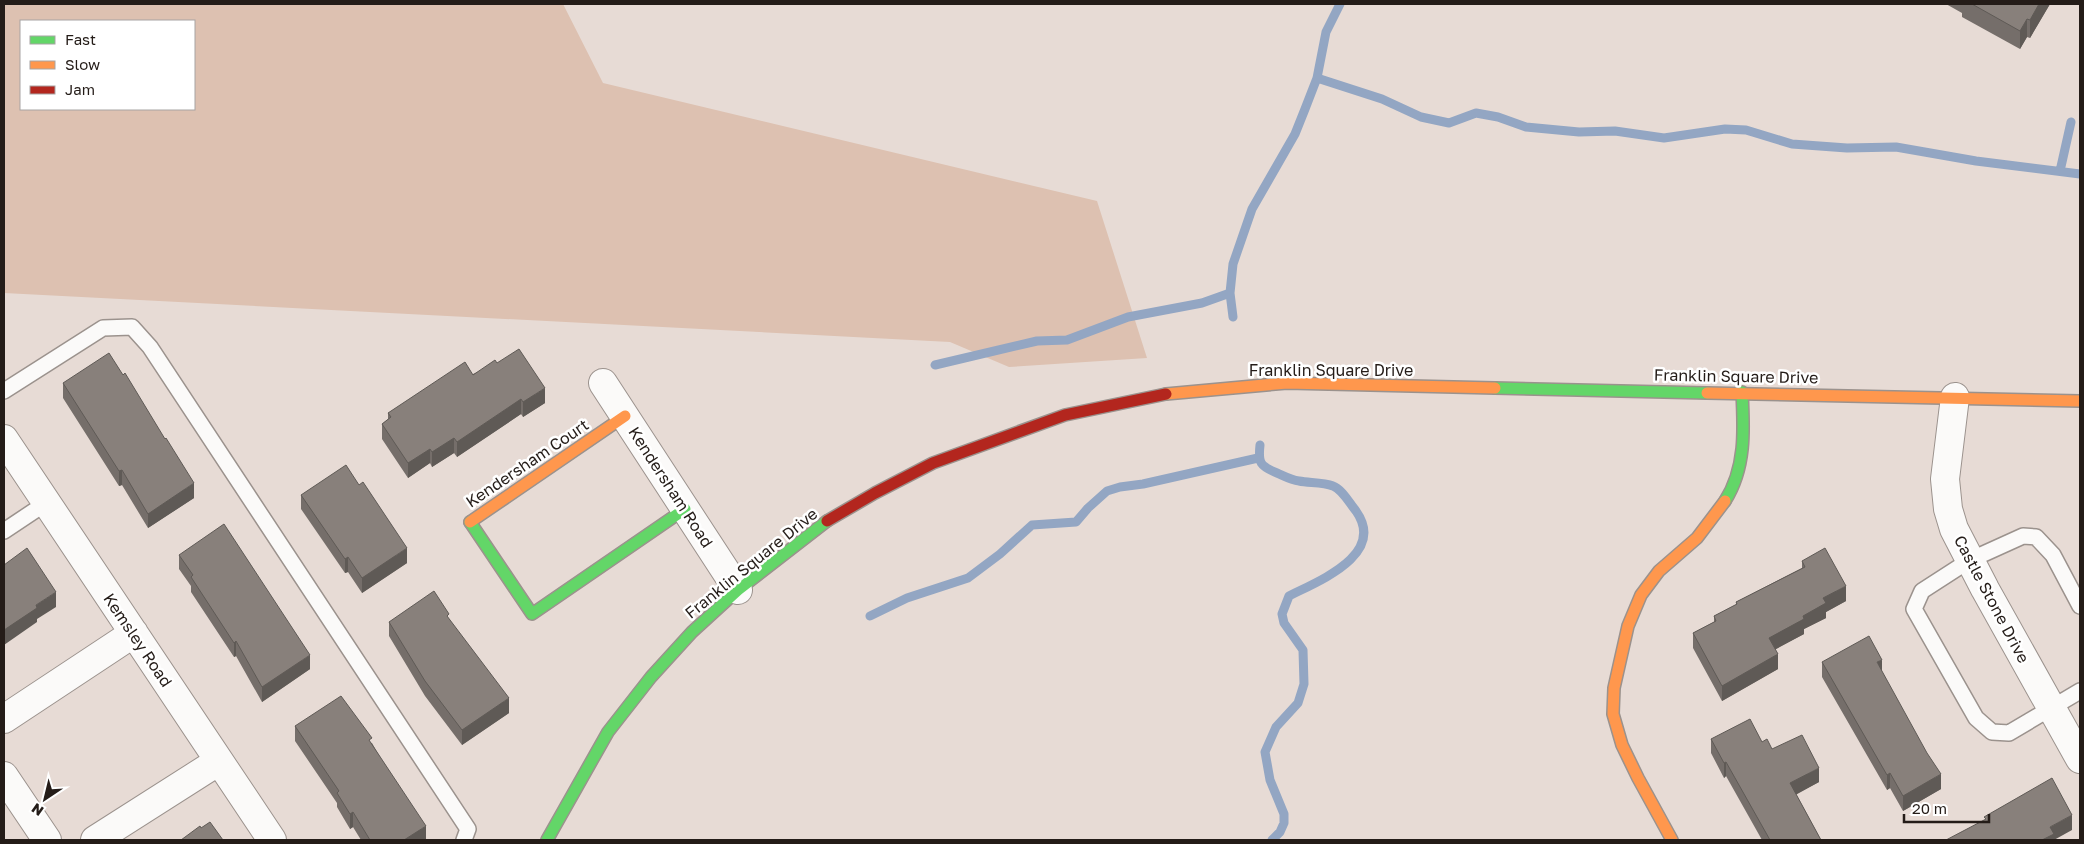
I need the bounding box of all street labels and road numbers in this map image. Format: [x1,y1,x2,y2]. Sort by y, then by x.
street label: Franklin Square Drive [1249,360,1413,380]
street label: Franklin Square Drive [1654,365,1818,387]
street label: Kendersham Court [462,414,592,512]
street label: Kendersham Road [625,423,717,551]
street label: Franklin Square Drive [681,503,821,623]
street label: Castle Stone Drive [1950,532,2034,666]
street label: Kemsley Road [99,589,177,691]

